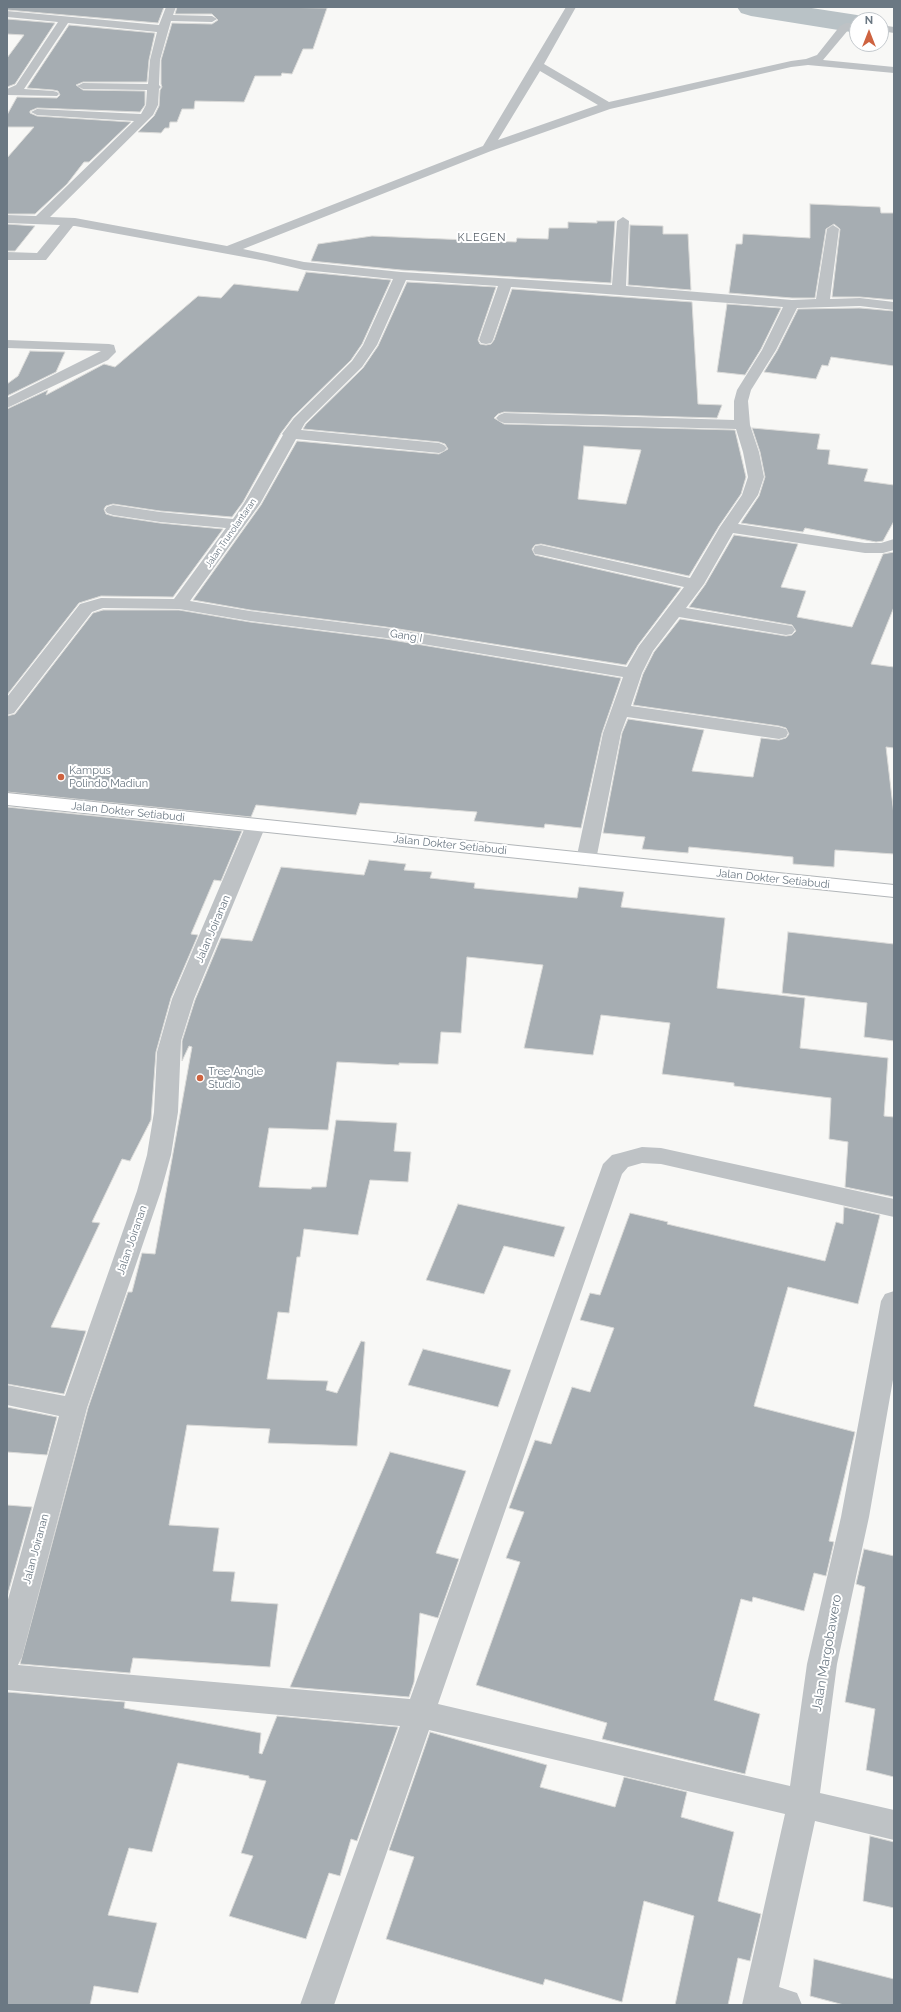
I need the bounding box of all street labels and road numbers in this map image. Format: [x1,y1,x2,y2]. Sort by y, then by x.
street label: Jalan Trunolantaran [203,496,259,570]
street label: Gang I [389,627,423,645]
street label: Jalan Dokter Setiabudi [71,799,185,825]
street label: Jalan Dokter Setiabudi [393,832,507,858]
street label: Jalan Dokter Setiabudi [716,866,830,892]
street label: Jalan Joiranan [193,893,233,965]
street label: Jalan Joiranan [114,1204,150,1276]
street label: Jalan Joiranan [20,1512,52,1586]
street label: Jalan Margobawero [809,1593,845,1713]

